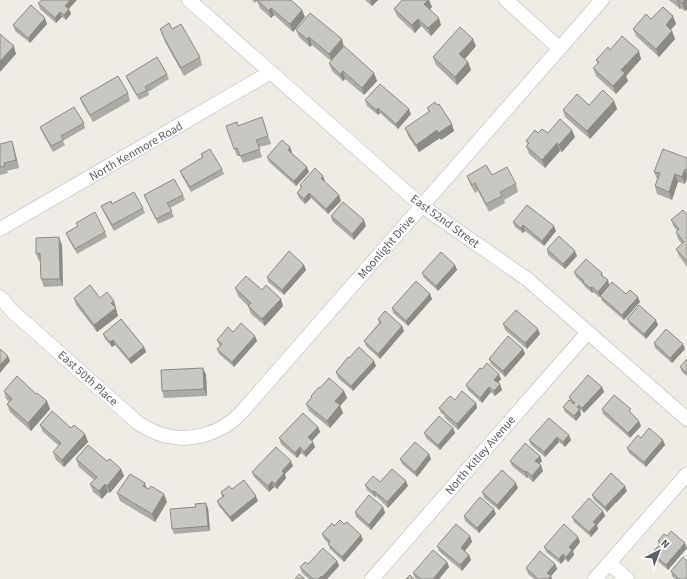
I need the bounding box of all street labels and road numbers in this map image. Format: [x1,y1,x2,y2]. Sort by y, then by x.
street label: North Kenmore Road [86,118,186,185]
street label: East 52nd Street [407,191,483,252]
street label: Moonlight Drive [354,212,419,283]
street label: East 50th Place [54,347,121,410]
street label: North Kitley Avenue [441,412,519,498]

